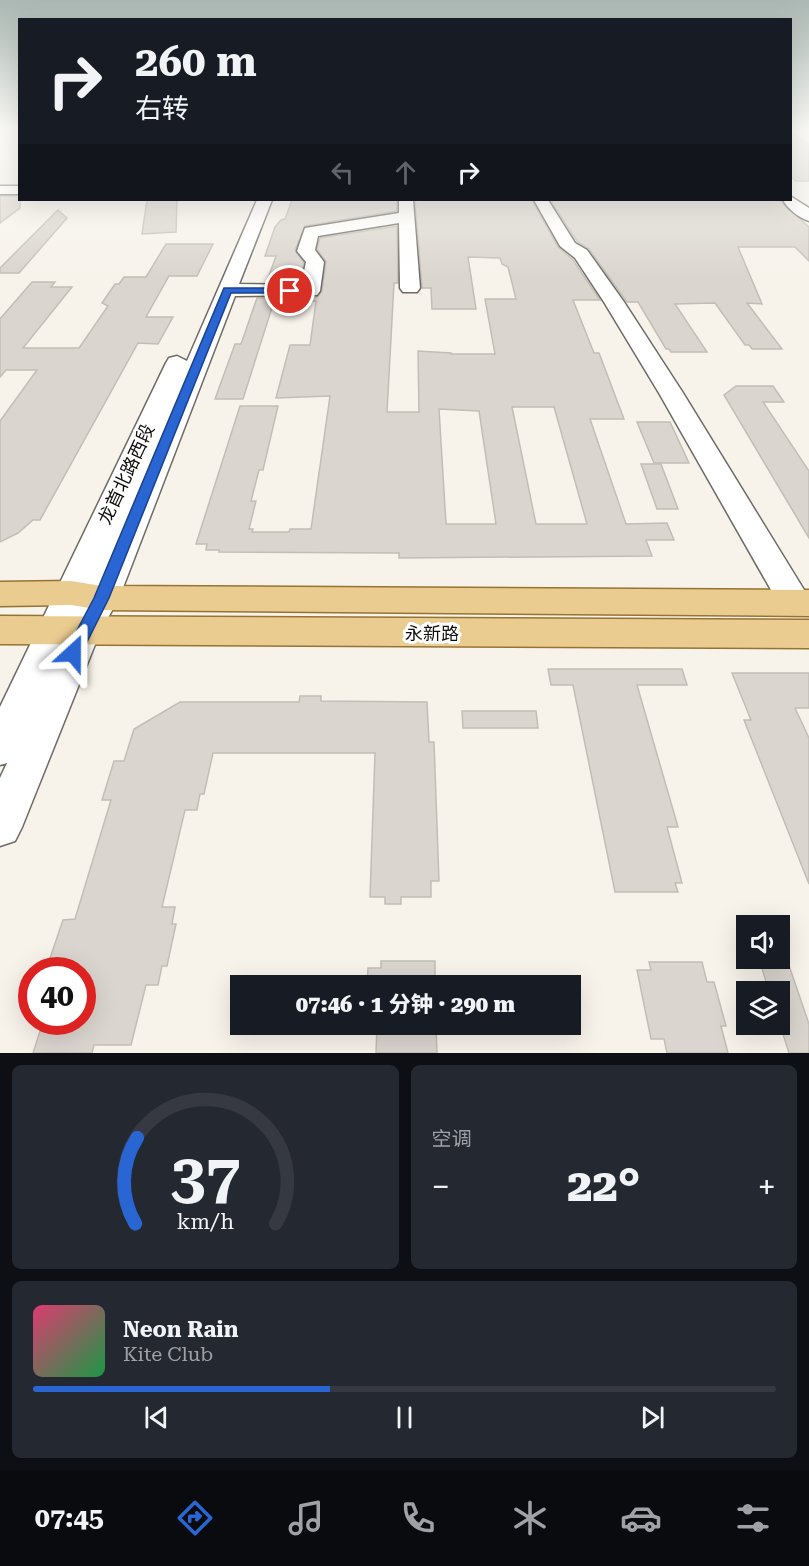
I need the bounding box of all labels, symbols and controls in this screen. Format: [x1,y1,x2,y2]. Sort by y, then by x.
text: 260 m [135,37,257,86]
icon: right [36,42,114,120]
text: 右转 [135,93,189,125]
icon: left [326,156,359,189]
icon: ahead [389,156,422,189]
icon: right [452,156,485,189]
pin [264,265,315,316]
icon: arrive [273,274,306,307]
street label: 龙首北路西段 [94,421,158,527]
position arrow [41,621,105,685]
street label: 永新路 [405,623,459,644]
map controls [736,915,790,1035]
button: sound [736,915,790,969]
speed limit sign: 40 [18,957,96,1035]
button: layers [736,981,790,1035]
text: 07:46 · 1 分钟 · 290 m [296,992,515,1017]
text: 空调 [432,1127,472,1151]
text: 37 [170,1140,240,1213]
text: 22° [567,1159,640,1212]
text: − [432,1167,450,1206]
text: + [758,1167,776,1206]
text: km/h [177,1209,234,1234]
text: Neon Rain [123,1317,238,1342]
text: Kite Club [123,1342,213,1366]
icon: previous [140,1401,173,1434]
icon: pause [388,1401,421,1434]
icon: next [636,1401,669,1434]
icon: directions [174,1497,216,1539]
icon: music [285,1497,327,1539]
icon: phone [397,1497,439,1539]
icon: climate [509,1497,551,1539]
icon: car [620,1497,662,1539]
icon: filters [732,1497,774,1539]
text: 07:45 [35,1502,104,1534]

